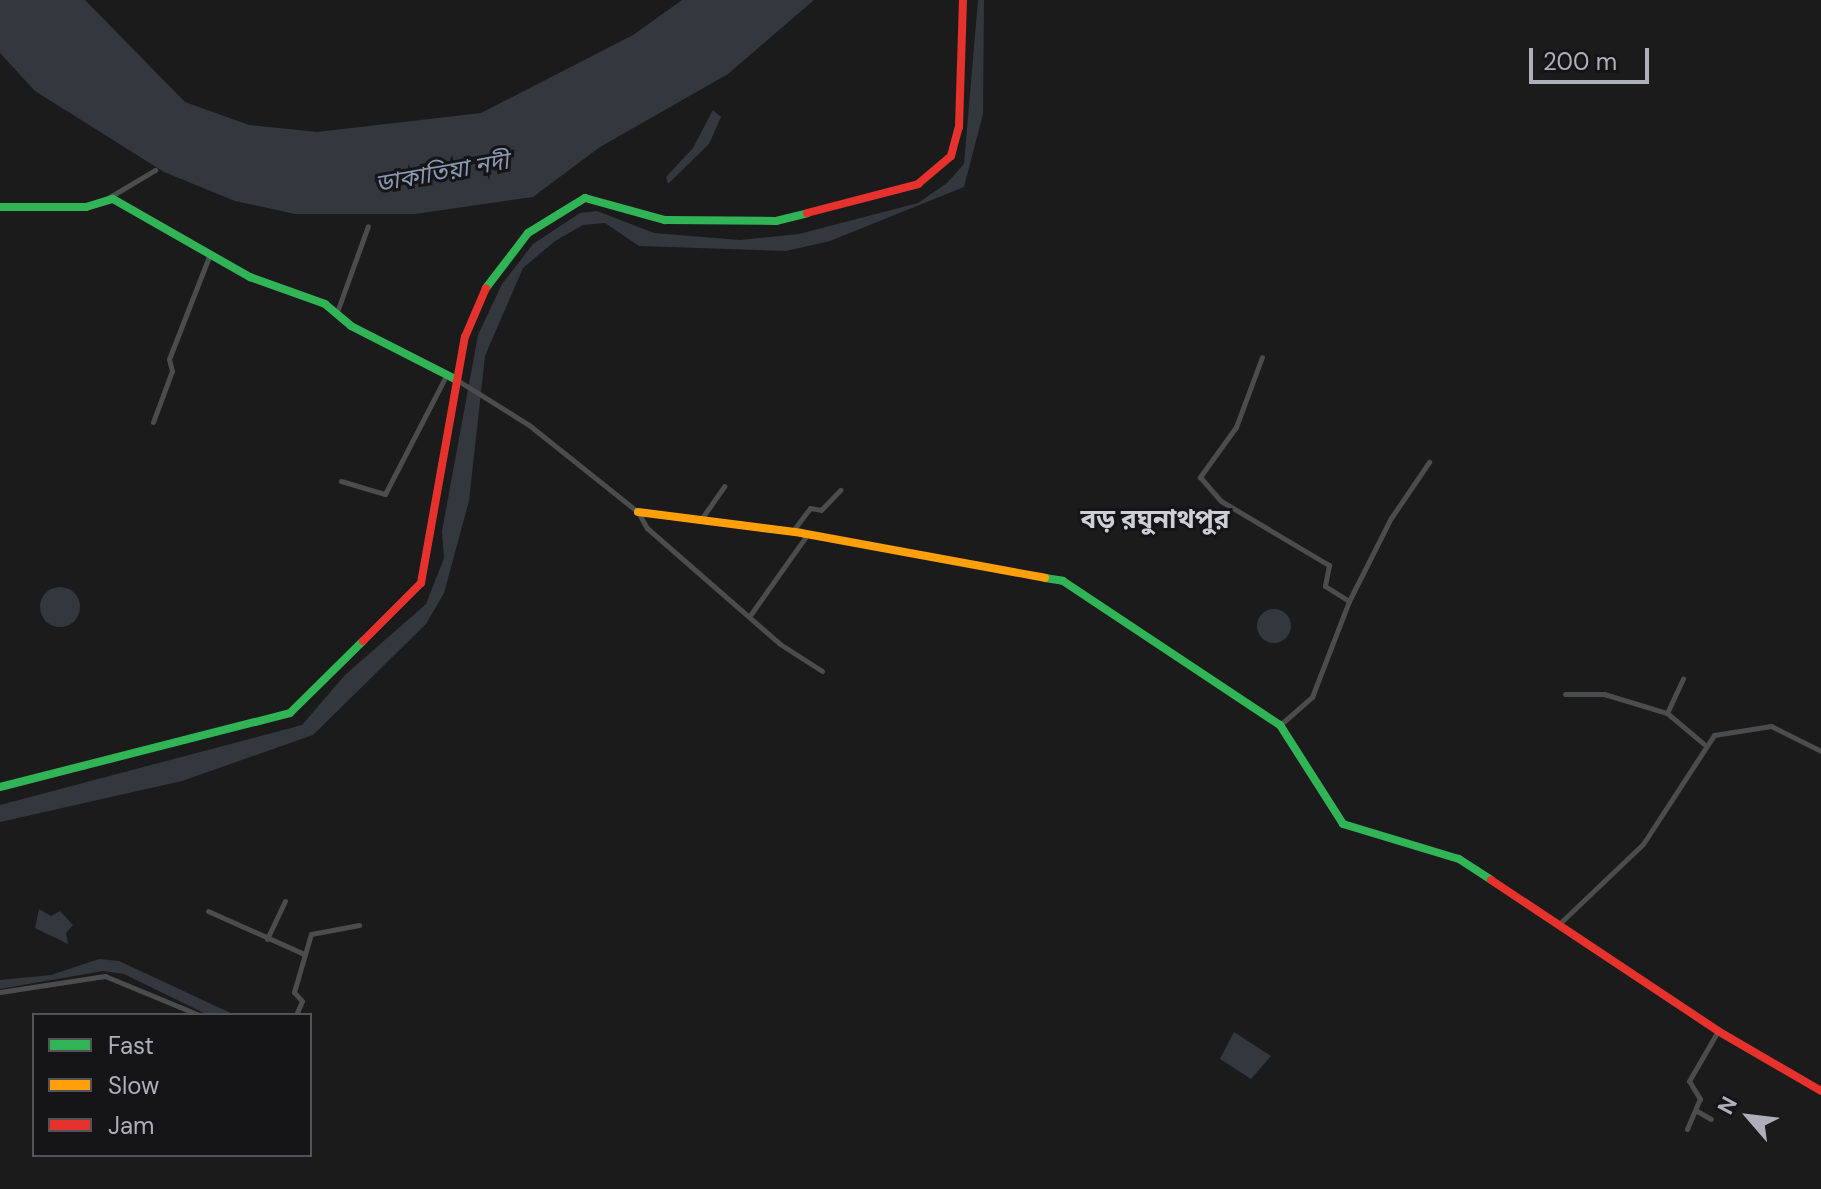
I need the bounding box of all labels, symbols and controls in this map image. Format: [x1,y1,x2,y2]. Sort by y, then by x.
scale bar [1533,32,1653,82]
text: 200 m [1543,46,1617,77]
water label: ডাকাতিয়া নদী [373,146,511,198]
district label: বড় রঘুনাথপুর [1080,504,1230,536]
legend [32,1013,312,1157]
text: Fast [108,1030,154,1061]
text: Slow [108,1070,159,1101]
north arrow [1709,1077,1789,1157]
text: N [1711,1092,1744,1119]
text: Jam [108,1110,154,1141]

